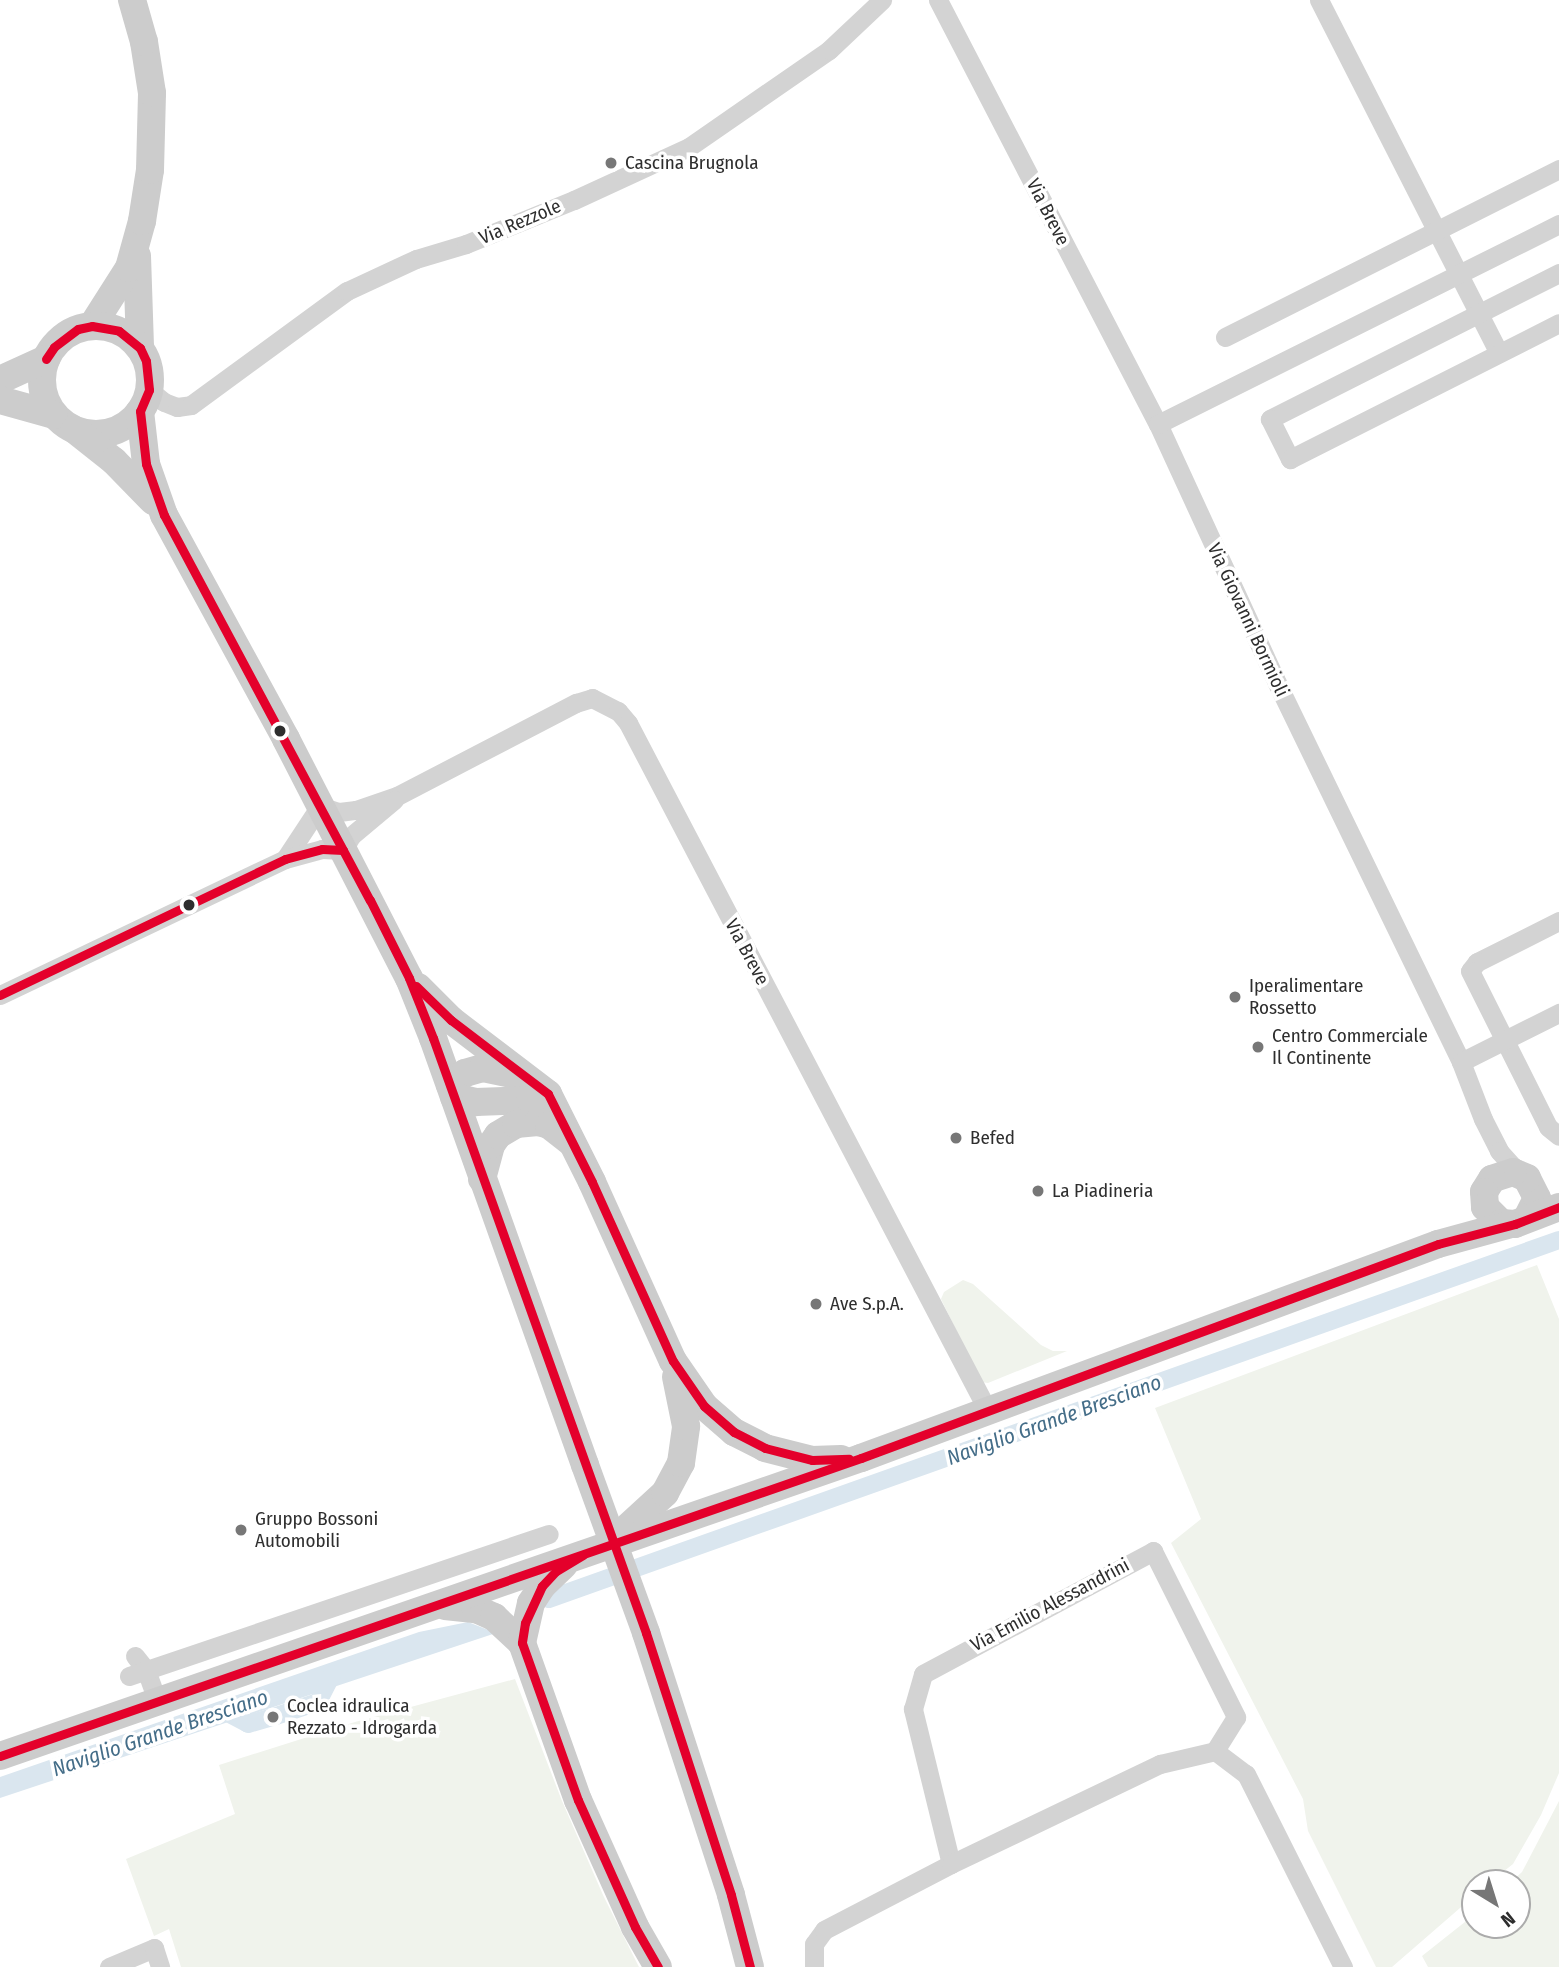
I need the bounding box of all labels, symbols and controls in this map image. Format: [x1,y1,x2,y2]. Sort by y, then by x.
place label: Cascina Brugnola [625,152,759,174]
marker: Cascina Brugnola [603,155,619,171]
street label: Via Breve [1022,175,1074,249]
street label: Via Rezzole [476,195,564,249]
street label: Via Giovanni Bormioli [1202,540,1294,700]
unlabelled marker [273,724,287,738]
unlabelled marker [182,898,196,912]
street label: Via Breve [720,915,774,989]
place label: Iperalimentare Rossetto [1249,975,1363,1019]
marker: Iperalimentare Rossetto [1227,989,1243,1005]
place label: Centro Commerciale Il Continente [1272,1025,1428,1069]
marker: Centro Commerciale Il Continente [1250,1039,1266,1055]
place label: Befed [970,1127,1015,1149]
marker: Befed [948,1130,964,1146]
place label: La Piadineria [1052,1180,1153,1202]
marker: La Piadineria [1030,1183,1046,1199]
place label: Ave S.p.A. [830,1293,904,1315]
marker: Ave S.p.A. [808,1296,824,1312]
water label: Naviglio Grande Bresciano [943,1369,1165,1471]
place label: Gruppo Bossoni Automobili [255,1508,378,1552]
marker: Gruppo Bossoni Automobili [233,1522,249,1538]
street label: Via Emilio Alessandrini [967,1553,1133,1657]
water label: Naviglio Grande Bresciano [49,1684,271,1782]
place label: Coclea idraulica Rezzato - Idrogarda [287,1695,437,1739]
marker: Coclea idraulica Rezzato - Idrogarda [265,1709,281,1725]
north arrow [1461,1869,1531,1939]
text: N [1496,1907,1520,1932]

